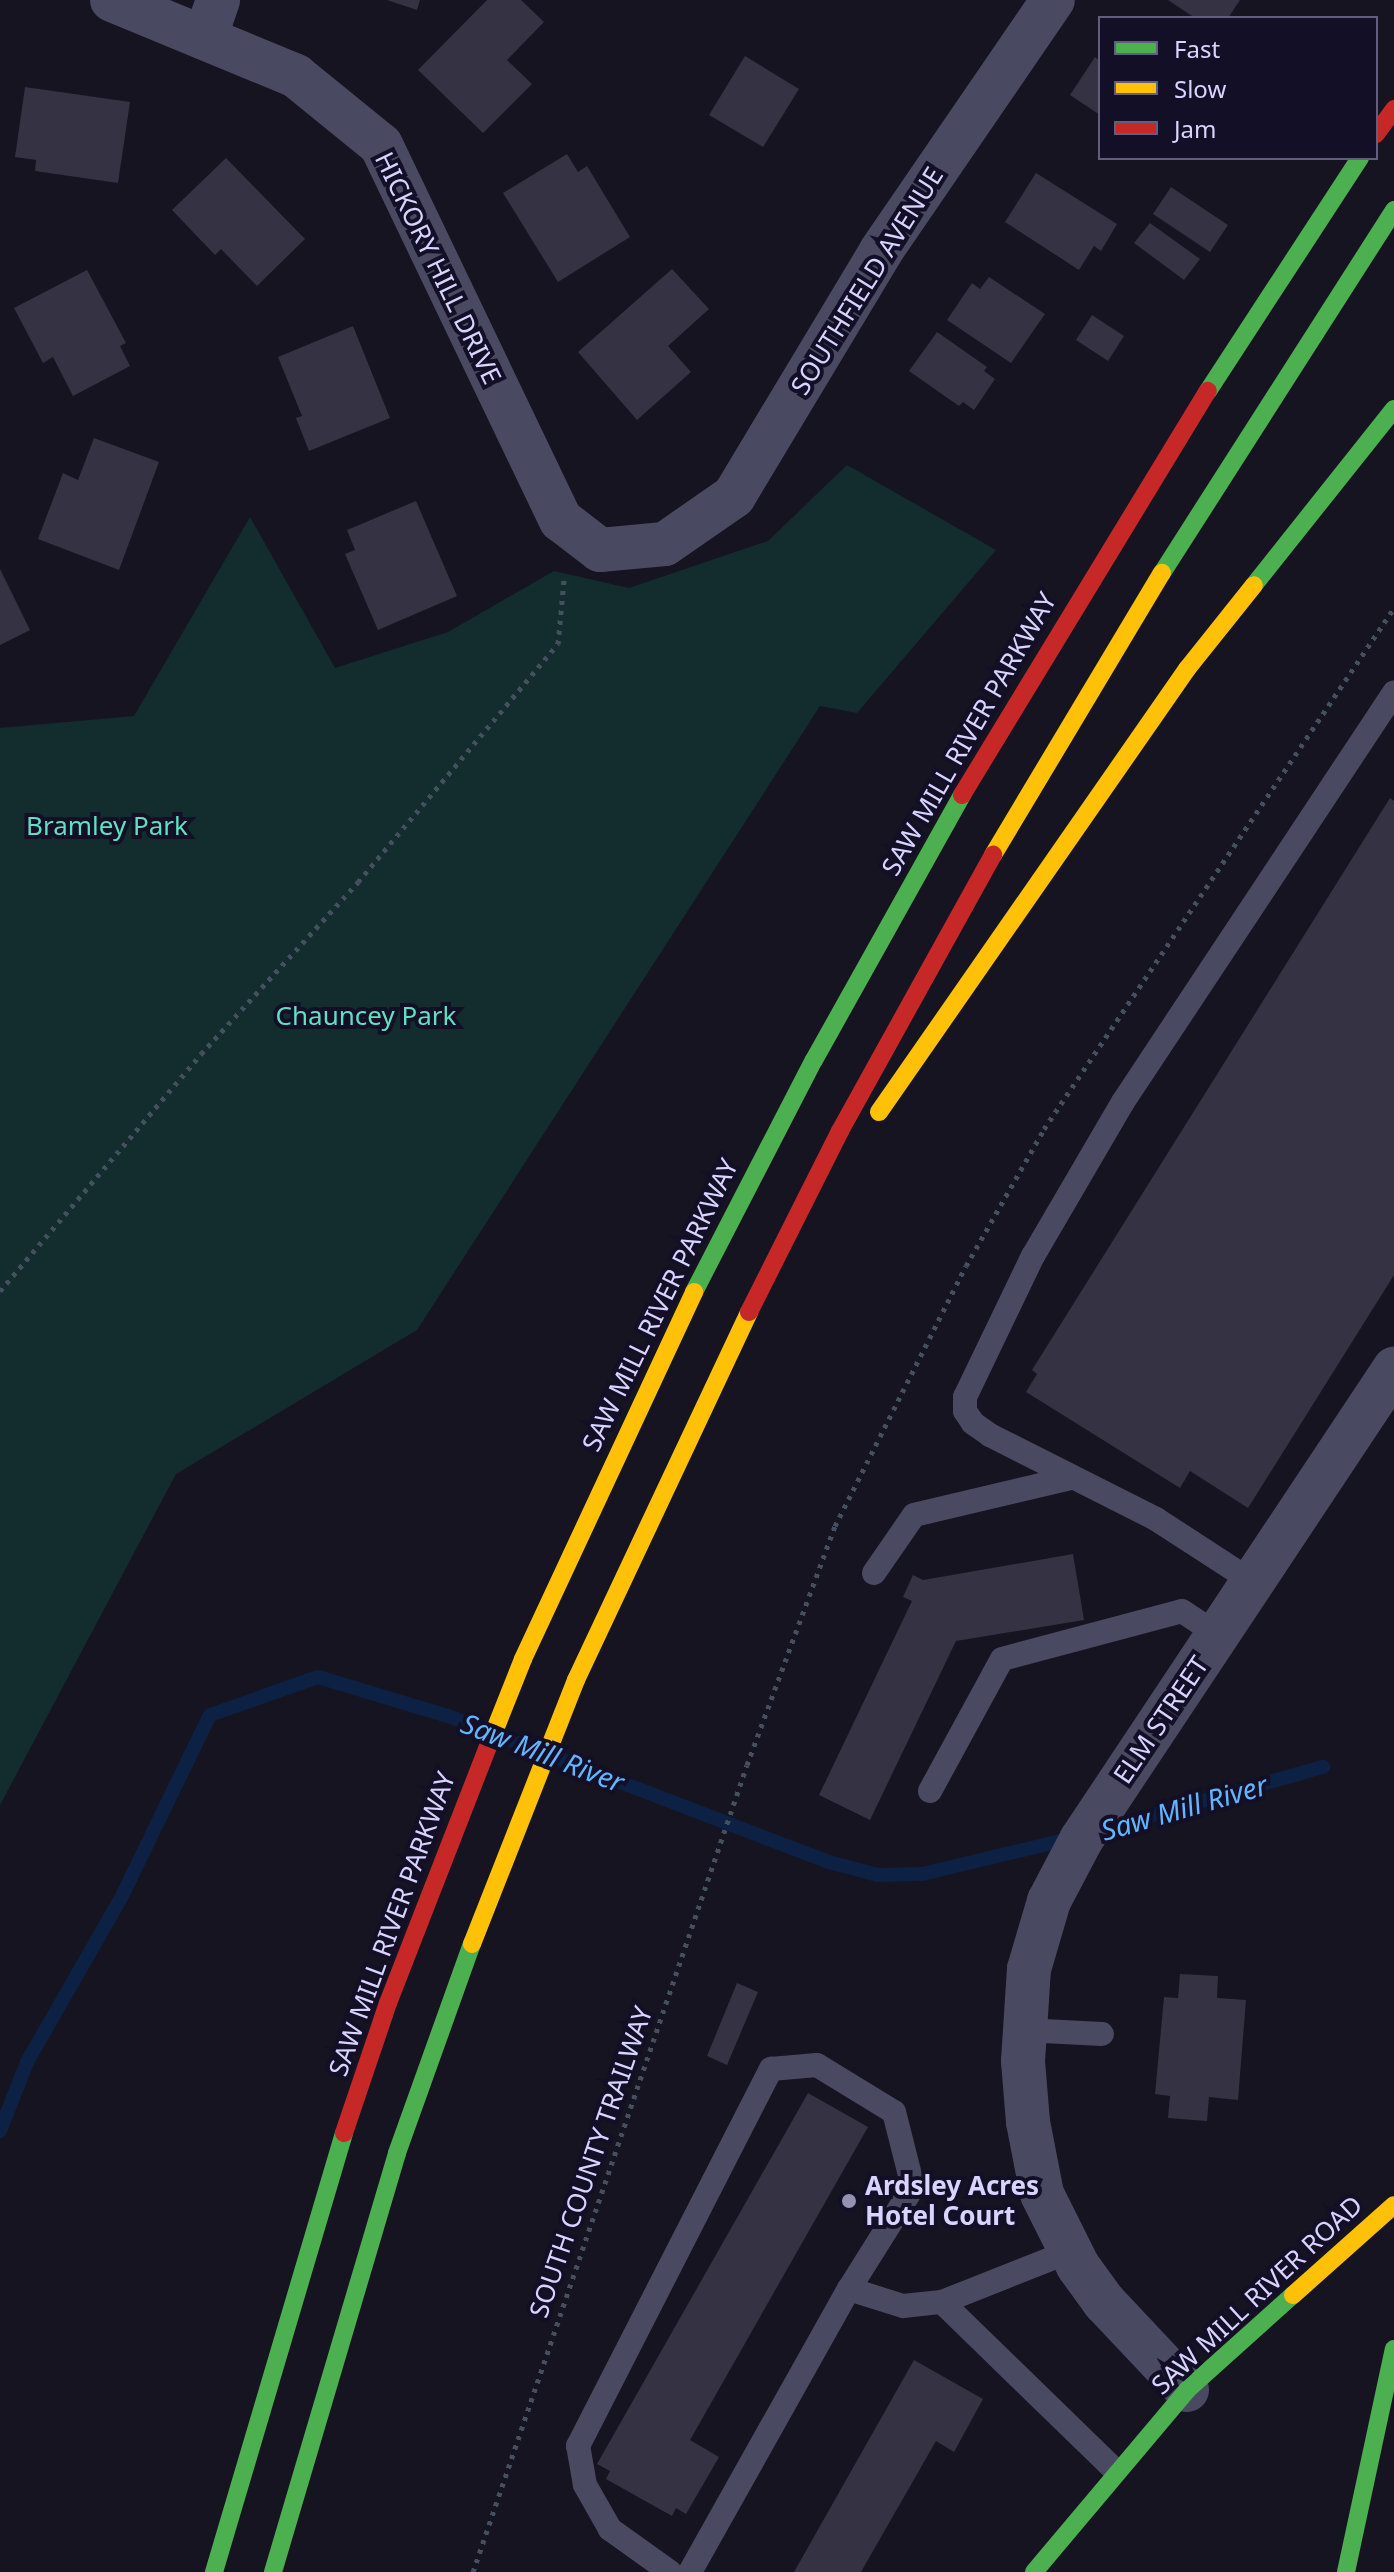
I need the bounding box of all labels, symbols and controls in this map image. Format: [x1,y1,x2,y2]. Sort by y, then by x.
legend [1098,16,1378,160]
text: Fast [1174,32,1220,65]
text: Slow [1174,72,1226,105]
text: Jam [1174,112,1216,145]
street label: HICKORY HILL DRIVE [368,147,508,389]
street label: SOUTHFIELD AVENUE [784,162,950,400]
street label: SAW MILL RIVER PARKWAY [875,587,1063,881]
park label: Bramley Park [26,810,188,842]
park label: Chauncey Park [276,1000,456,1032]
street label: SAW MILL RIVER PARKWAY [576,1154,744,1456]
street label: ELM STREET [1107,1650,1215,1790]
water label: Saw Mill River [457,1706,629,1798]
water label: Saw Mill River [1097,1767,1271,1847]
street label: SAW MILL RIVER PARKWAY [322,1768,462,2080]
street label: SOUTH COUNTY TRAILWAY [523,2002,659,2322]
place label: Ardsley Acres Hotel Court [865,2170,1039,2232]
street label: SAW MILL RIVER ROAD [1145,2189,1369,2401]
marker: Ardsley Acres Hotel Court [840,2192,858,2210]

